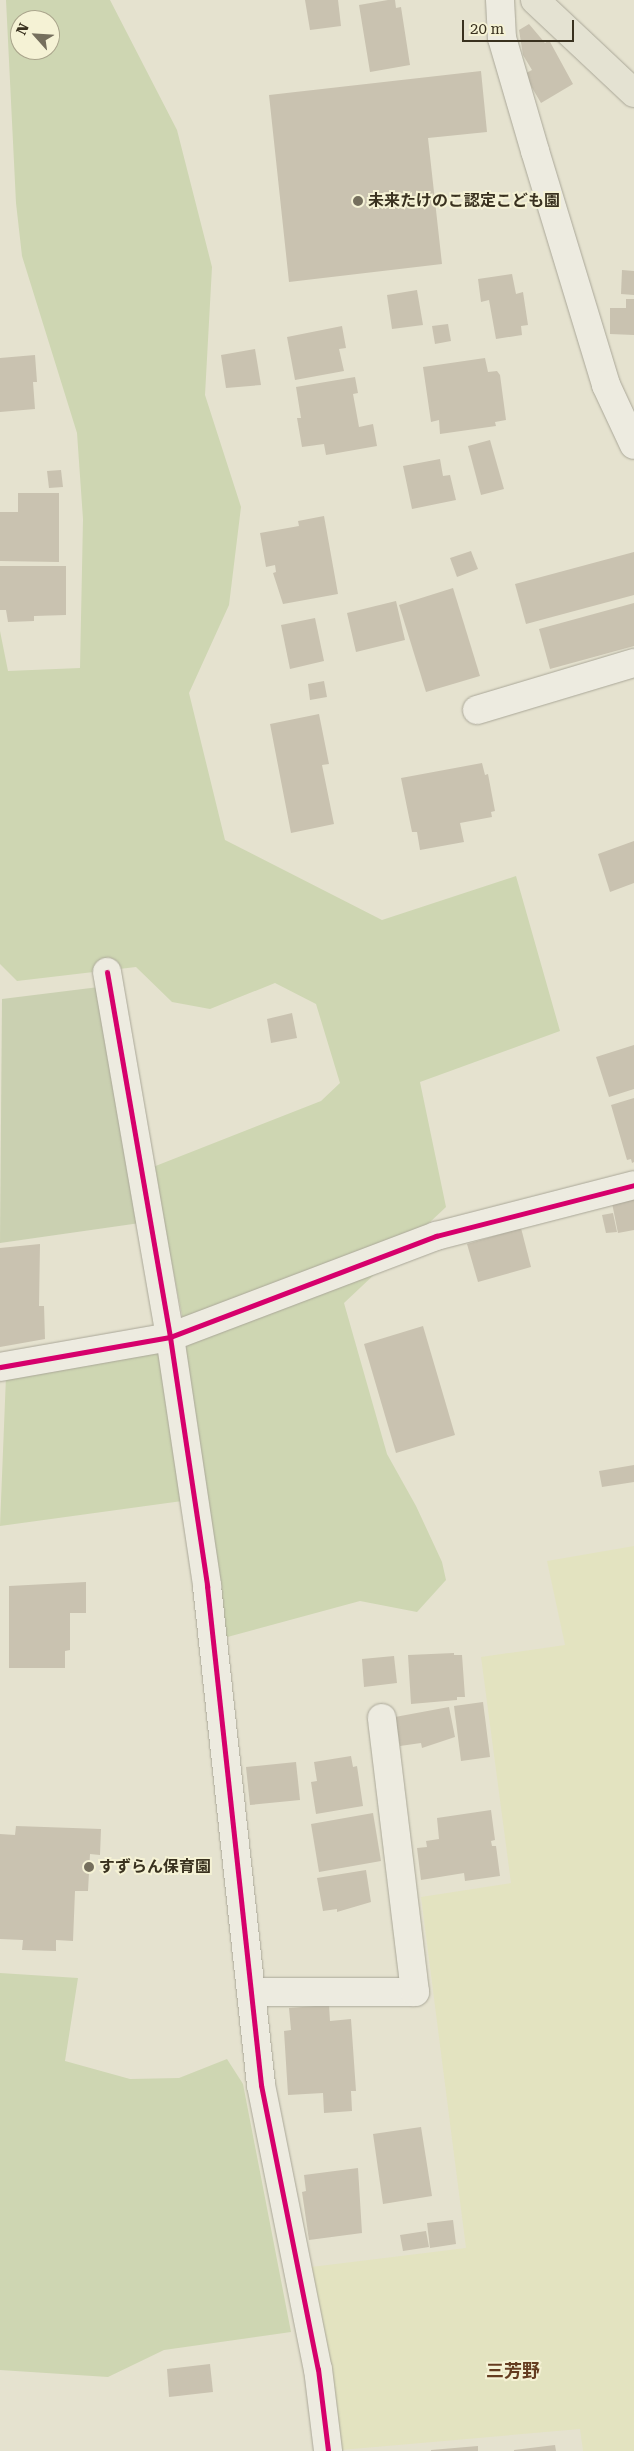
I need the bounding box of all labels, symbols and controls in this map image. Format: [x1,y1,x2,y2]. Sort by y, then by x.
north arrow [10,10,60,60]
scale bar [464,10,576,42]
text: 20 m [470,20,504,38]
text: N [13,21,32,37]
place label: 未来たけのこ認定こども園 [368,191,560,211]
marker: 未来たけのこ認定こども園 [352,195,364,207]
place label: すずらん保育園 [99,1857,211,1877]
marker: すずらん保育園 [83,1861,95,1873]
district label: 三芳野 [486,2360,540,2382]

